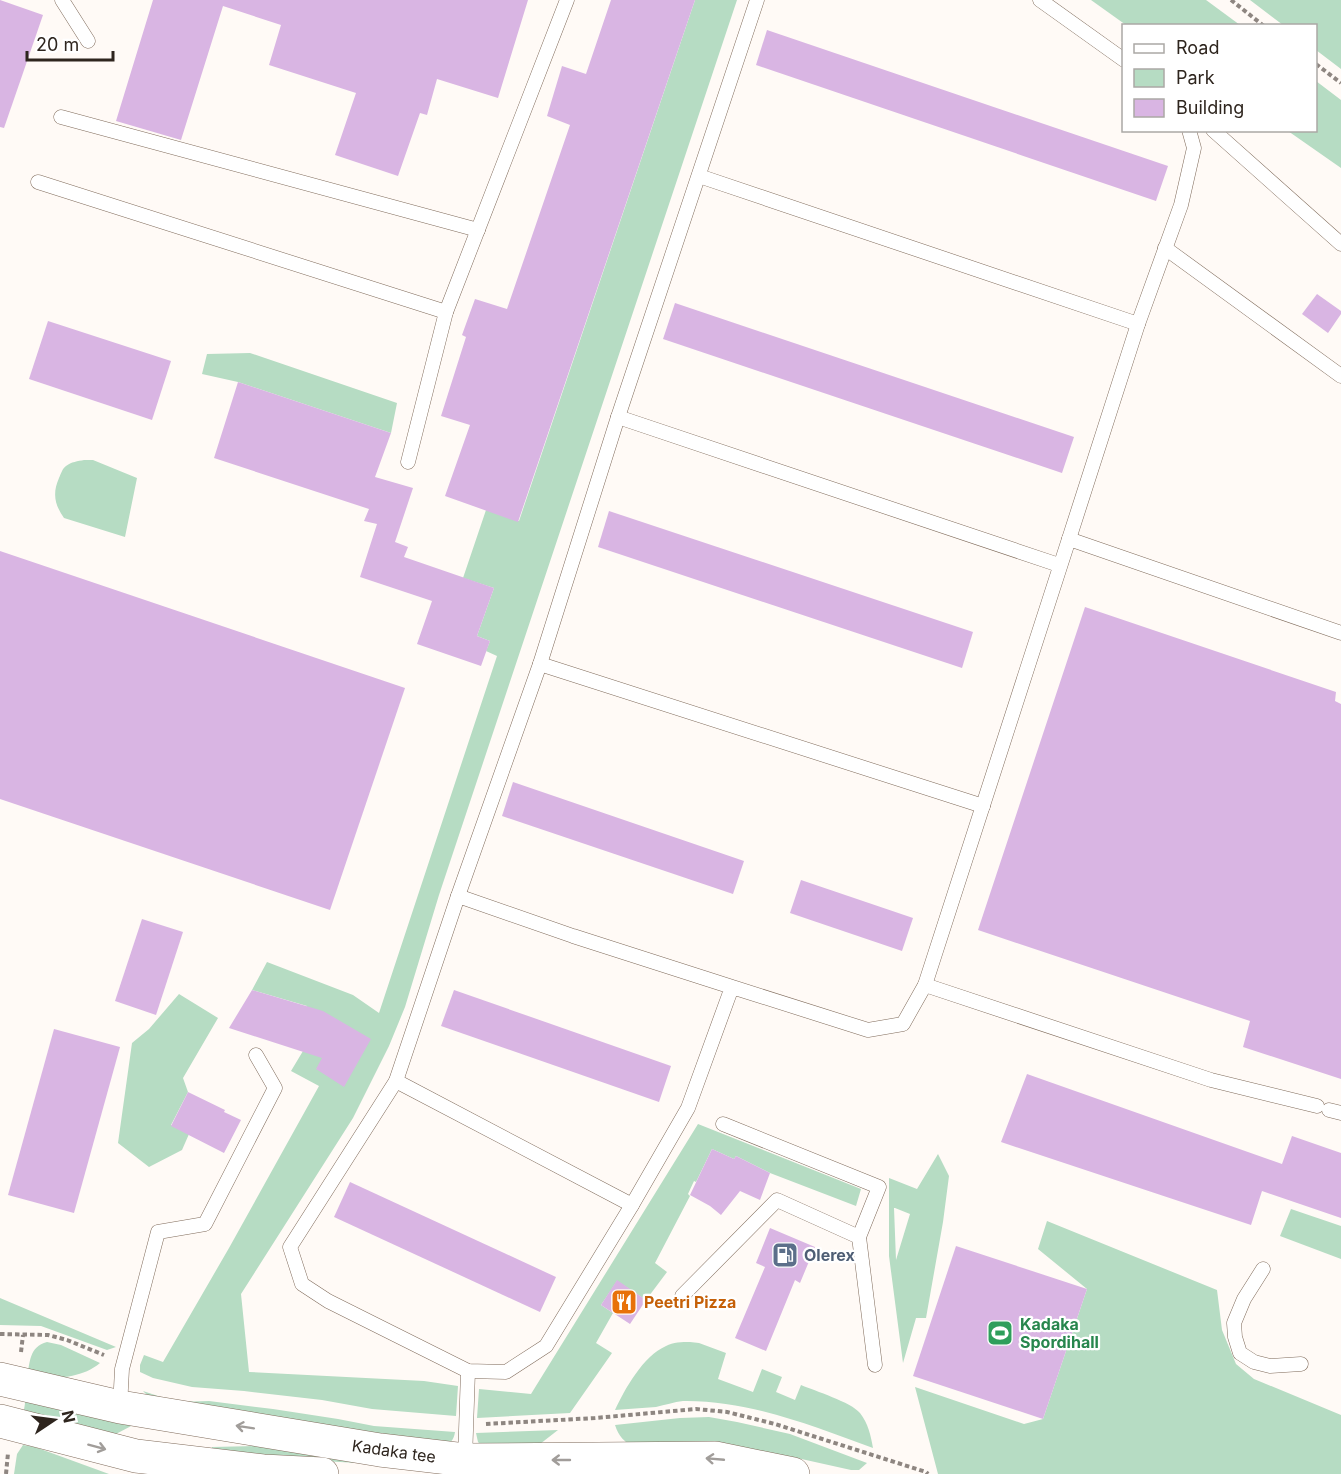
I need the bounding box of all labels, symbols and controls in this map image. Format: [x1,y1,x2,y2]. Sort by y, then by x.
scale bar [27,24,112,62]
legend [1122,24,1317,132]
text: 20 m [36,34,79,55]
text: Road [1176,37,1219,58]
text: Park [1176,67,1215,88]
text: Building [1176,97,1244,118]
fuel station icon: Olerex [770,1240,800,1270]
place label: Olerex [804,1245,855,1265]
restaurant icon: Peetri Pizza [609,1287,639,1317]
place label: Peetri Pizza [644,1292,736,1312]
place label: Kadaka Spordihall [1020,1314,1099,1352]
sports icon: Kadaka Spordihall [985,1318,1015,1348]
north arrow [24,1390,84,1450]
text: N [57,1408,80,1425]
one-way arrow [235,1422,255,1433]
street label: Kadaka tee [351,1435,437,1467]
one-way arrow [87,1441,106,1453]
one-way arrow [706,1453,726,1464]
one-way arrow [551,1454,571,1465]

